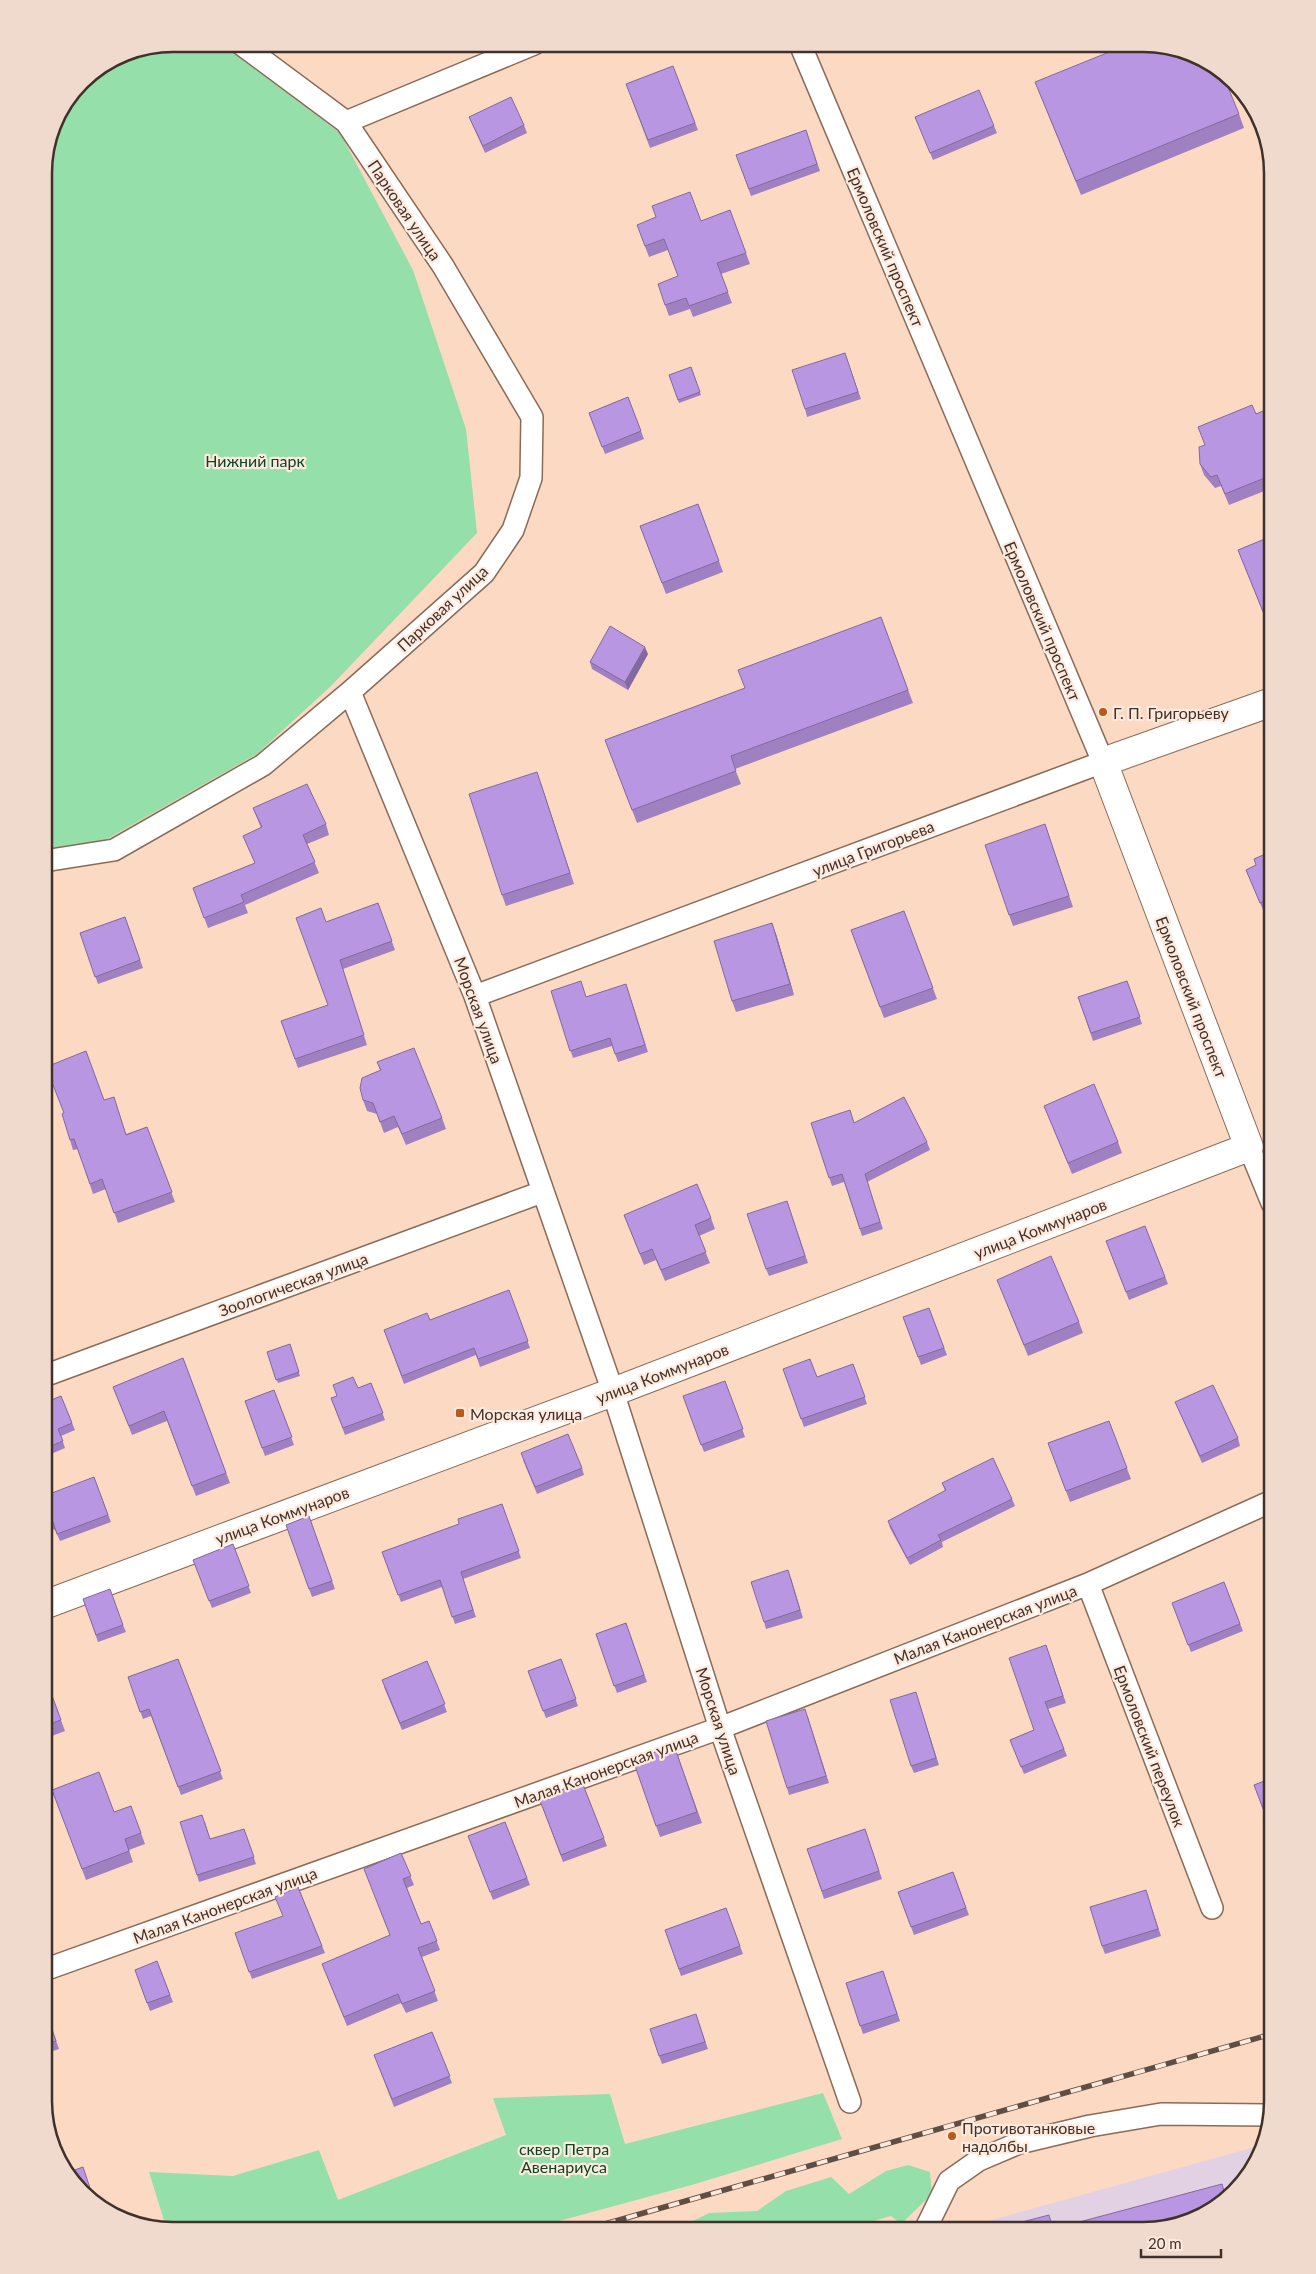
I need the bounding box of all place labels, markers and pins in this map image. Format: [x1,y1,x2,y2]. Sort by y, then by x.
place label: Г. П. Григорьеву [1113,703,1230,722]
marker: Г. П. Григорьеву [1097,706,1109,718]
place label: Морская улица [470,1404,582,1423]
marker: Морская улица [454,1407,466,1419]
place label: Противотанковые надолбы [962,2118,1095,2155]
marker: Противотанковые надолбы [946,2130,958,2142]

